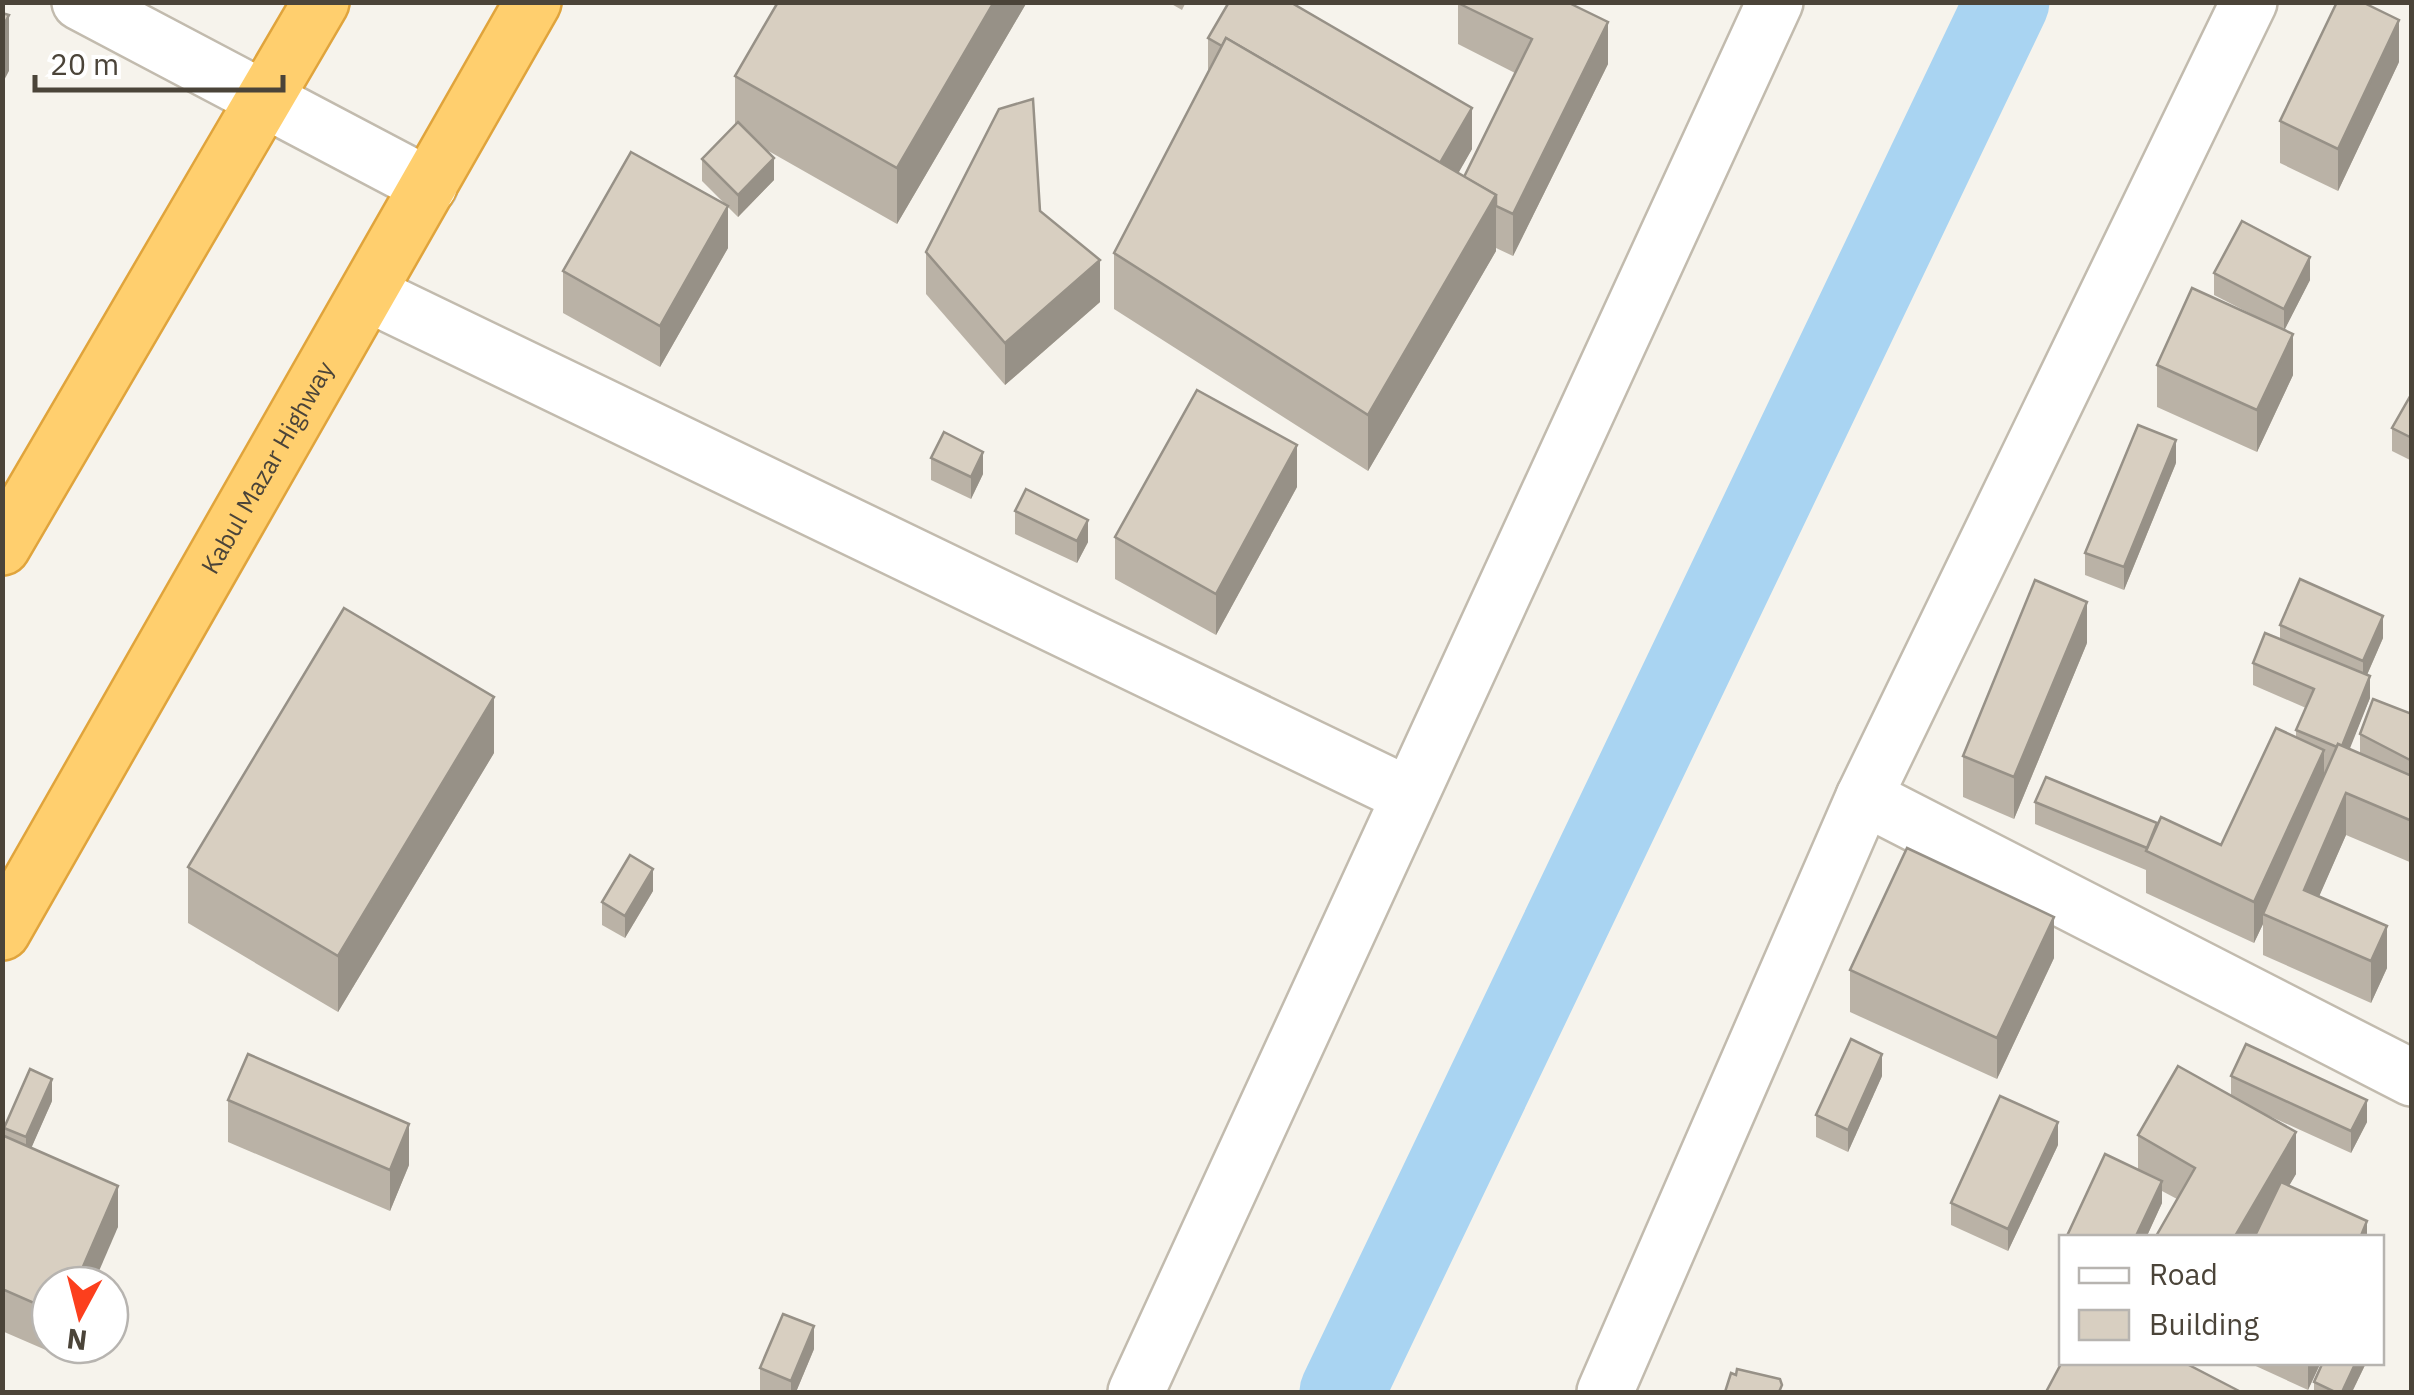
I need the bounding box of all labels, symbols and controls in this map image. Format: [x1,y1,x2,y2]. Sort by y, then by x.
scale bar [35,30,282,92]
text: 20 m [50,44,119,83]
street label: Kabul Mazar Highway [193,354,341,580]
legend [2059,1235,2384,1365]
text: Road [2149,1254,2218,1293]
north arrow [30,1265,130,1365]
text: Building [2149,1304,2259,1343]
text: N [65,1321,89,1360]

